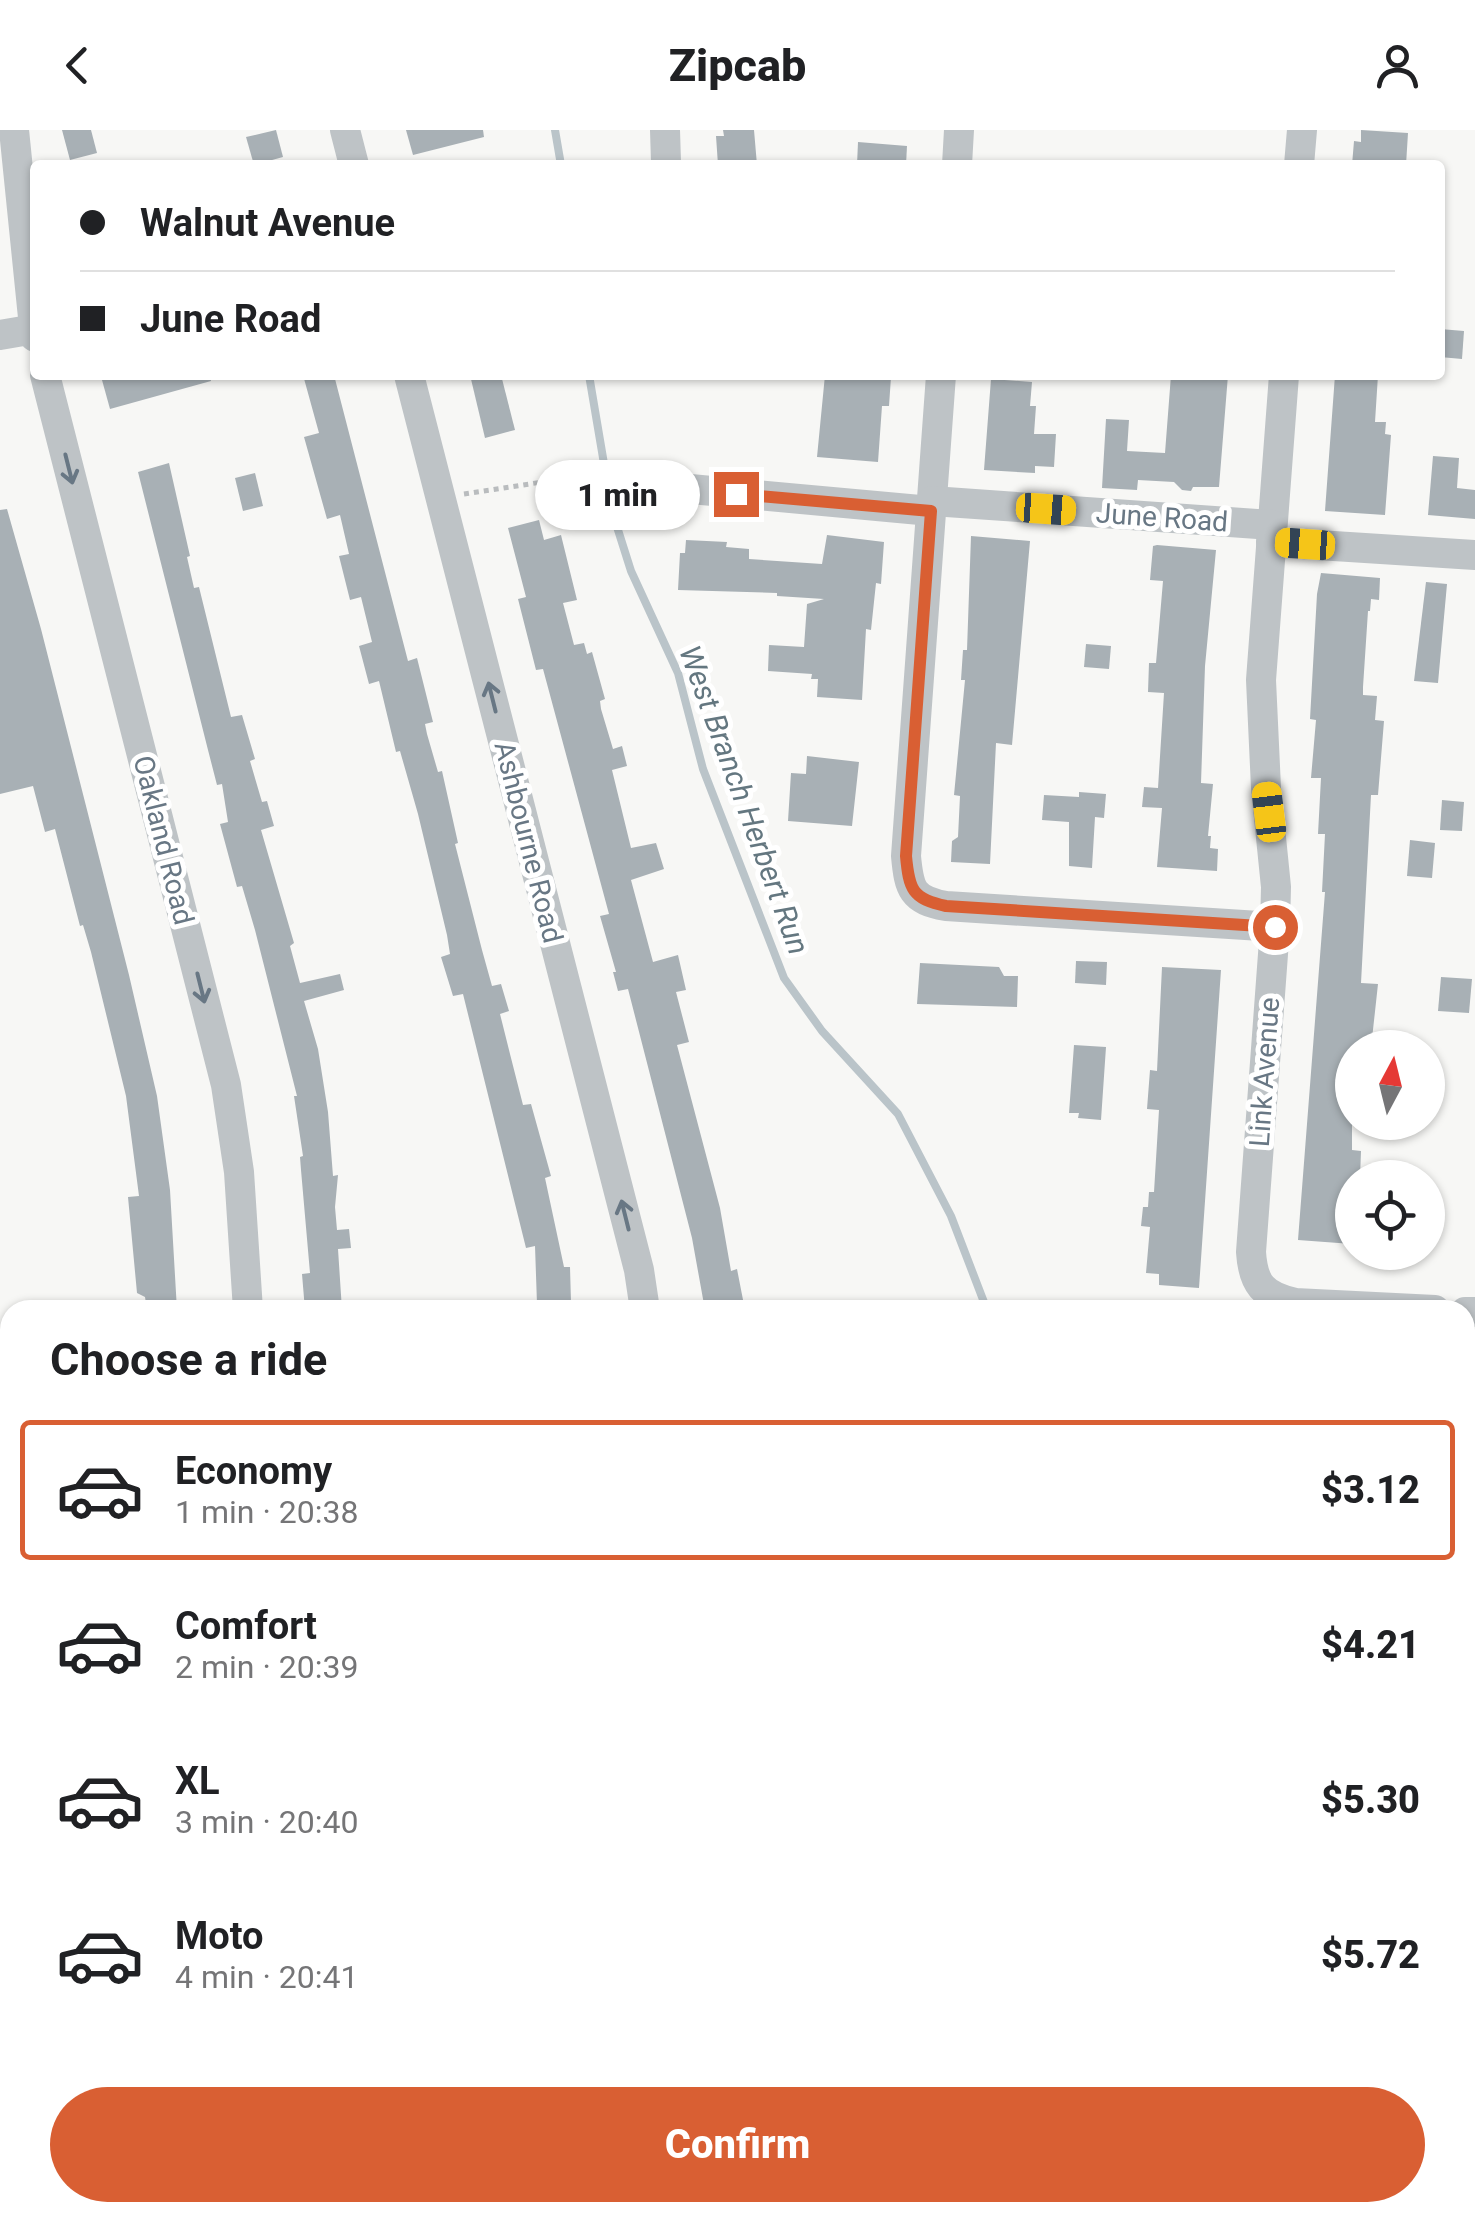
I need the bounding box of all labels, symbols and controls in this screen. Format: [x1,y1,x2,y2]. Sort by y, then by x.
icon: back [50,38,105,93]
icon: person [1370,38,1425,93]
text: Zipcab [669,39,806,92]
text: Walnut Avenue [140,201,395,245]
text: June Road [140,297,321,341]
one-way arrow [61,453,79,485]
callout: 1 min [536,459,701,529]
route end [714,472,759,517]
text: 1 min [577,476,658,514]
car [1015,492,1077,526]
street label: June Road [1095,496,1229,539]
car [1274,527,1336,561]
water label: West Branch Herbert Run [672,641,817,959]
one-way arrow [482,682,500,714]
street label: Ashbourne Road [488,738,569,946]
street label: Oakland Road [127,752,200,928]
car [1250,780,1288,844]
route start [1253,905,1298,950]
one-way arrow [193,972,212,1003]
street label: Link Avenue [1243,996,1286,1148]
north arrow [1335,1030,1445,1140]
map controls [1335,1030,1445,1270]
button: locate [1335,1160,1445,1270]
one-way arrow [614,1200,633,1231]
text: Choose a ride [50,1333,327,1386]
icon: car [55,1445,145,1535]
text: Economy [175,1449,332,1493]
text: $3.12 [1321,1468,1420,1512]
text: 1 min · 20:38 [175,1493,358,1531]
icon: car [55,1600,145,1690]
text: Comfort [175,1604,317,1648]
text: $4.21 [1321,1623,1420,1667]
text: 2 min · 20:39 [175,1648,358,1686]
icon: car [55,1755,145,1845]
text: XL [175,1759,220,1803]
text: $5.30 [1321,1778,1420,1822]
text: 3 min · 20:40 [175,1803,358,1841]
icon: car [55,1910,145,2000]
text: Moto [175,1914,264,1958]
text: $5.72 [1321,1933,1420,1977]
text: 4 min · 20:41 [175,1958,358,1996]
button: Confirm [50,2087,1425,2202]

